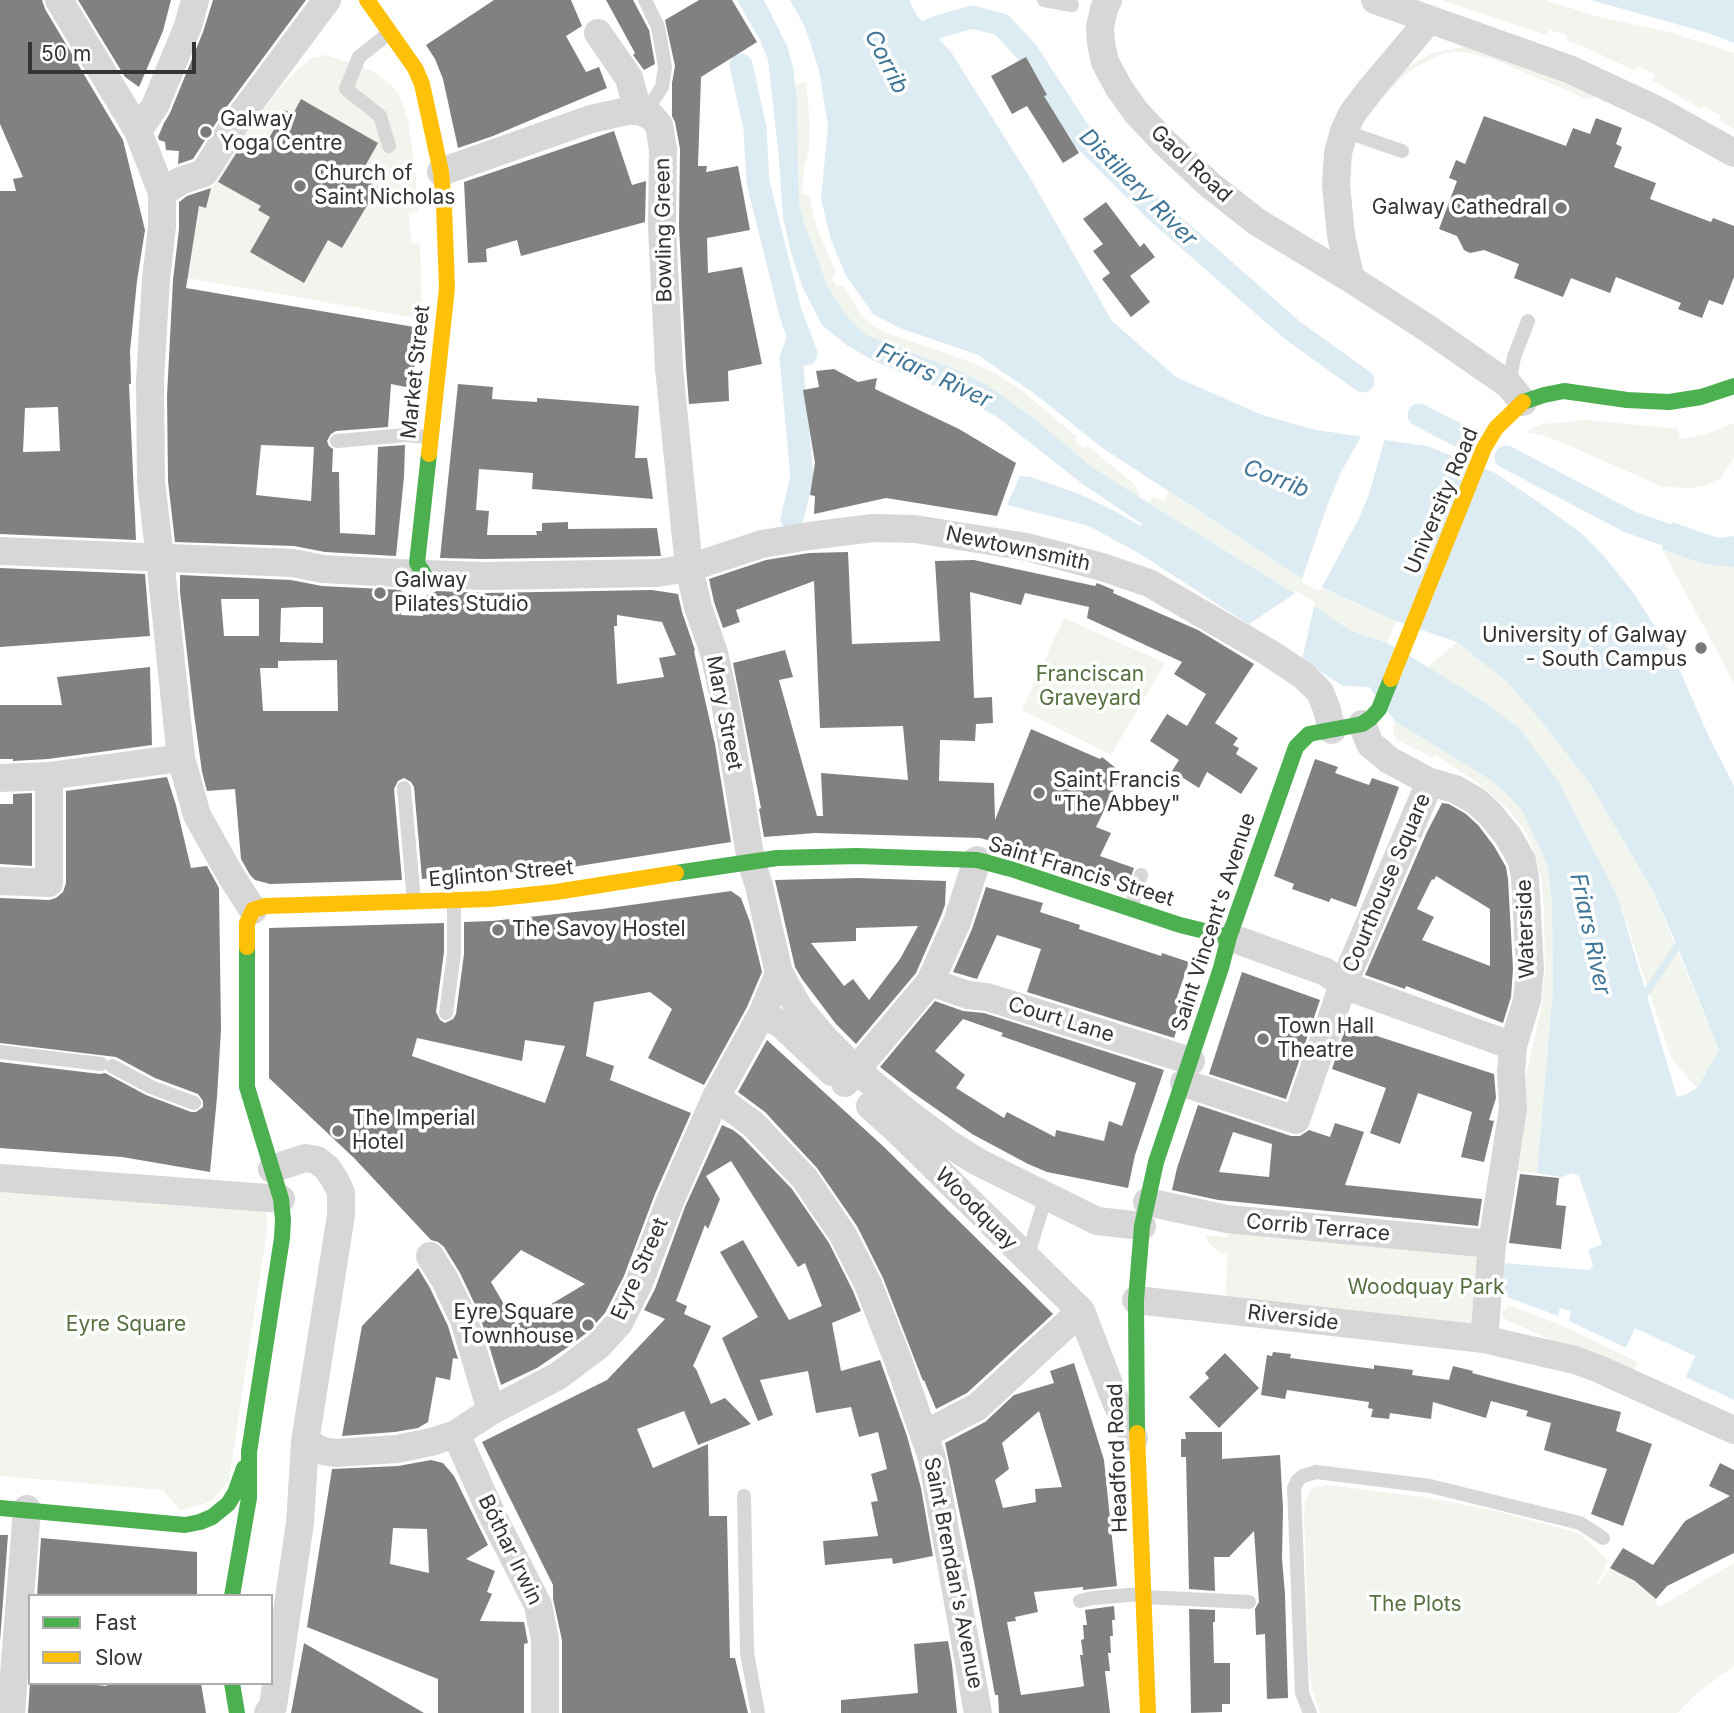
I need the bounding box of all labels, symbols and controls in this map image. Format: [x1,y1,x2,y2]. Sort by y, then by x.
water label: Corrib [858,25,914,99]
scale bar [32,28,200,72]
text: 50 m [41,41,91,66]
place label: Galway Yoga Centre [220,107,342,157]
street label: Gaol Road [1145,120,1237,208]
water label: Distillery River [1073,123,1203,253]
marker: Galway Yoga Centre [198,124,214,140]
street label: Bowling Green [650,157,678,303]
place label: Church of Saint Nicholas [314,161,455,211]
marker: Church of Saint Nicholas [292,178,308,194]
place label: Galway Cathedral [1372,195,1547,221]
marker: Galway Cathedral [1553,200,1569,216]
street label: Market Street [396,304,436,440]
water label: Friars River [872,337,996,415]
street label: University Road [1400,424,1484,578]
water label: Corrib [1239,454,1313,504]
street label: Newtownsmith [943,521,1093,577]
place label: Galway Pilates Studio [394,568,529,618]
marker: Galway Pilates Studio [372,585,388,601]
place label: University of Galway - South Campus [1482,623,1687,673]
marker: University of Galway - South Campus [1693,640,1709,656]
street label: Mary Street [701,654,747,772]
park label: Franciscan Graveyard [1036,662,1144,712]
place label: Saint Francis "The Abbey" [1053,768,1181,818]
marker: Saint Francis "The Abbey" [1031,785,1047,801]
street label: Courthouse Square [1338,789,1436,977]
street label: Saint Vincent's Avenue [1167,810,1261,1034]
street label: Saint Francis Street [985,832,1177,912]
street label: Eglinton Street [428,855,574,893]
water label: Friars River [1564,871,1616,997]
street label: Waterside [1512,879,1540,979]
place label: The Savoy Hostel [512,917,686,943]
marker: The Savoy Hostel [490,922,506,938]
street label: Court Lane [1005,992,1117,1048]
place label: Town Hall Theatre [1277,1014,1374,1064]
marker: Town Hall Theatre [1255,1031,1271,1047]
place label: The Imperial Hotel [352,1106,475,1156]
marker: The Imperial Hotel [330,1123,346,1139]
street label: Woodquay [930,1163,1022,1255]
street label: Corrib Terrace [1245,1209,1391,1247]
street label: Eyre Street [606,1214,674,1324]
park label: Woodquay Park [1347,1275,1505,1301]
place label: Eyre Square Townhouse [454,1300,574,1350]
street label: Riverside [1246,1300,1340,1336]
park label: Eyre Square [66,1312,186,1338]
marker: Eyre Square Townhouse [580,1317,596,1333]
street label: Headford Road [1103,1383,1133,1533]
street label: Saint Brendan's Avenue [918,1455,988,1691]
street label: Bóthar Irwin [472,1491,548,1609]
park label: The Plots [1369,1592,1461,1618]
legend [28,1594,273,1685]
text: Fast [95,1610,137,1635]
text: Slow [95,1645,143,1670]

